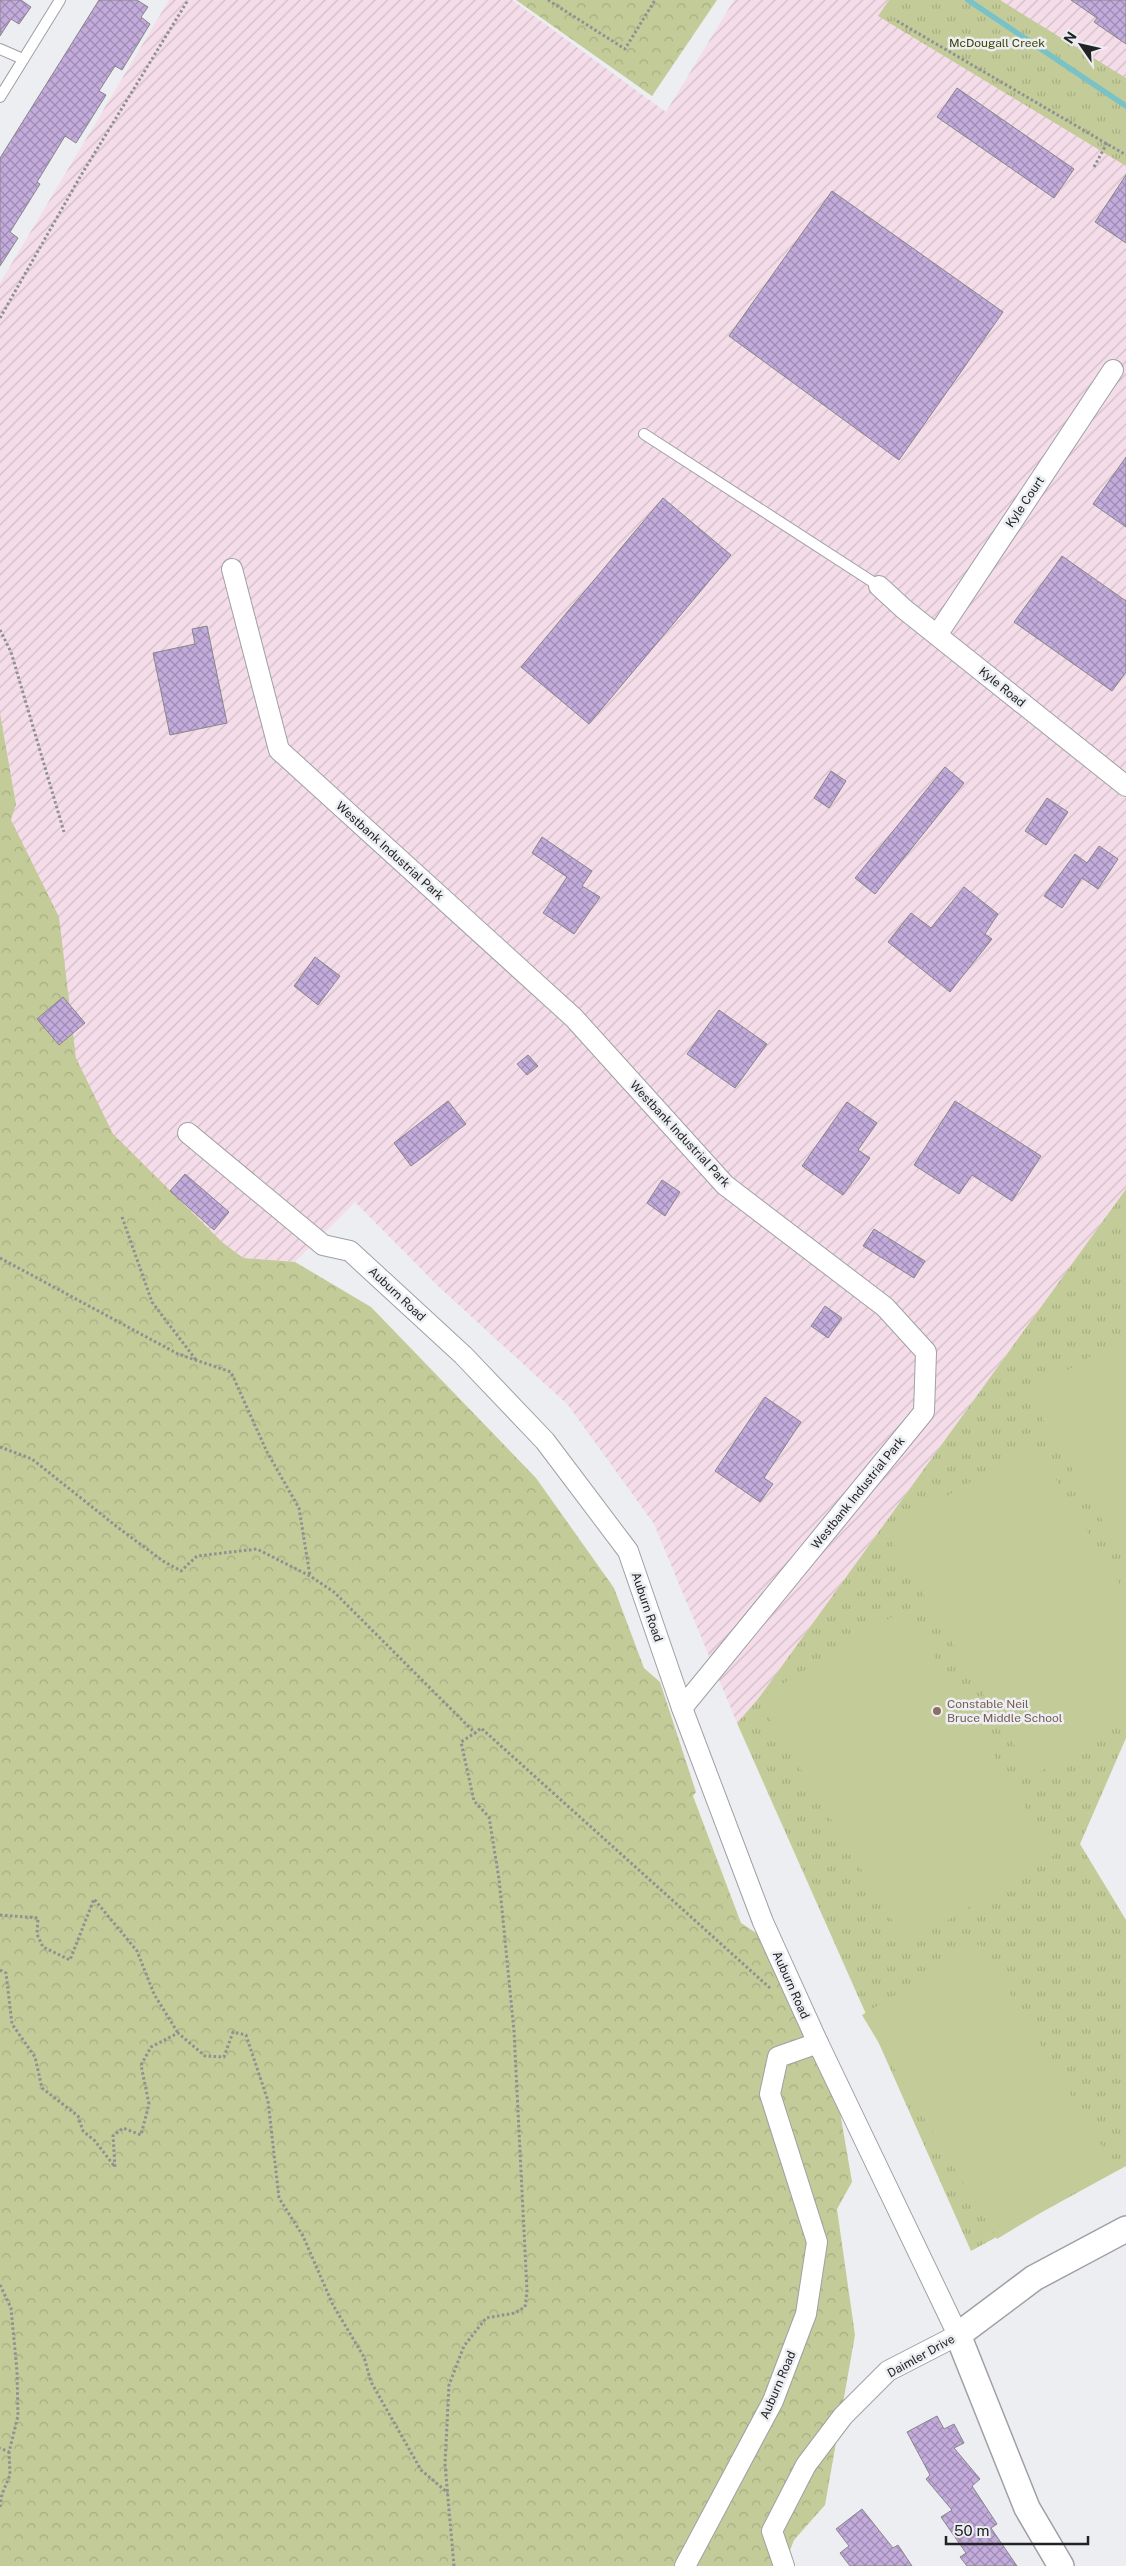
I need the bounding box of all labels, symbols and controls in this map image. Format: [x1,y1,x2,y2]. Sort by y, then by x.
north arrow [1056,20,1106,70]
text: N [1061,29,1080,47]
park label: McDougall Creek [949,36,1045,50]
street label: Kyle Court [1003,474,1047,530]
street label: Kyle Road [976,664,1028,710]
street label: Westbank Industrial Park [333,799,447,903]
street label: Westbank Industrial Park [627,1078,733,1190]
street label: Auburn Road [366,1264,428,1324]
street label: Westbank Industrial Park [808,1434,908,1552]
street label: Auburn Road [629,1570,665,1644]
place label: Constable Neil Bruce Middle School [947,1697,1063,1725]
marker: Constable Neil Bruce Middle School [931,1705,943,1717]
street label: Auburn Road [770,1949,812,2021]
street label: Daimler Drive [885,2332,957,2380]
street label: Auburn Road [757,2349,799,2421]
scale bar [946,2514,1088,2546]
text: 50 m [954,2522,989,2539]

